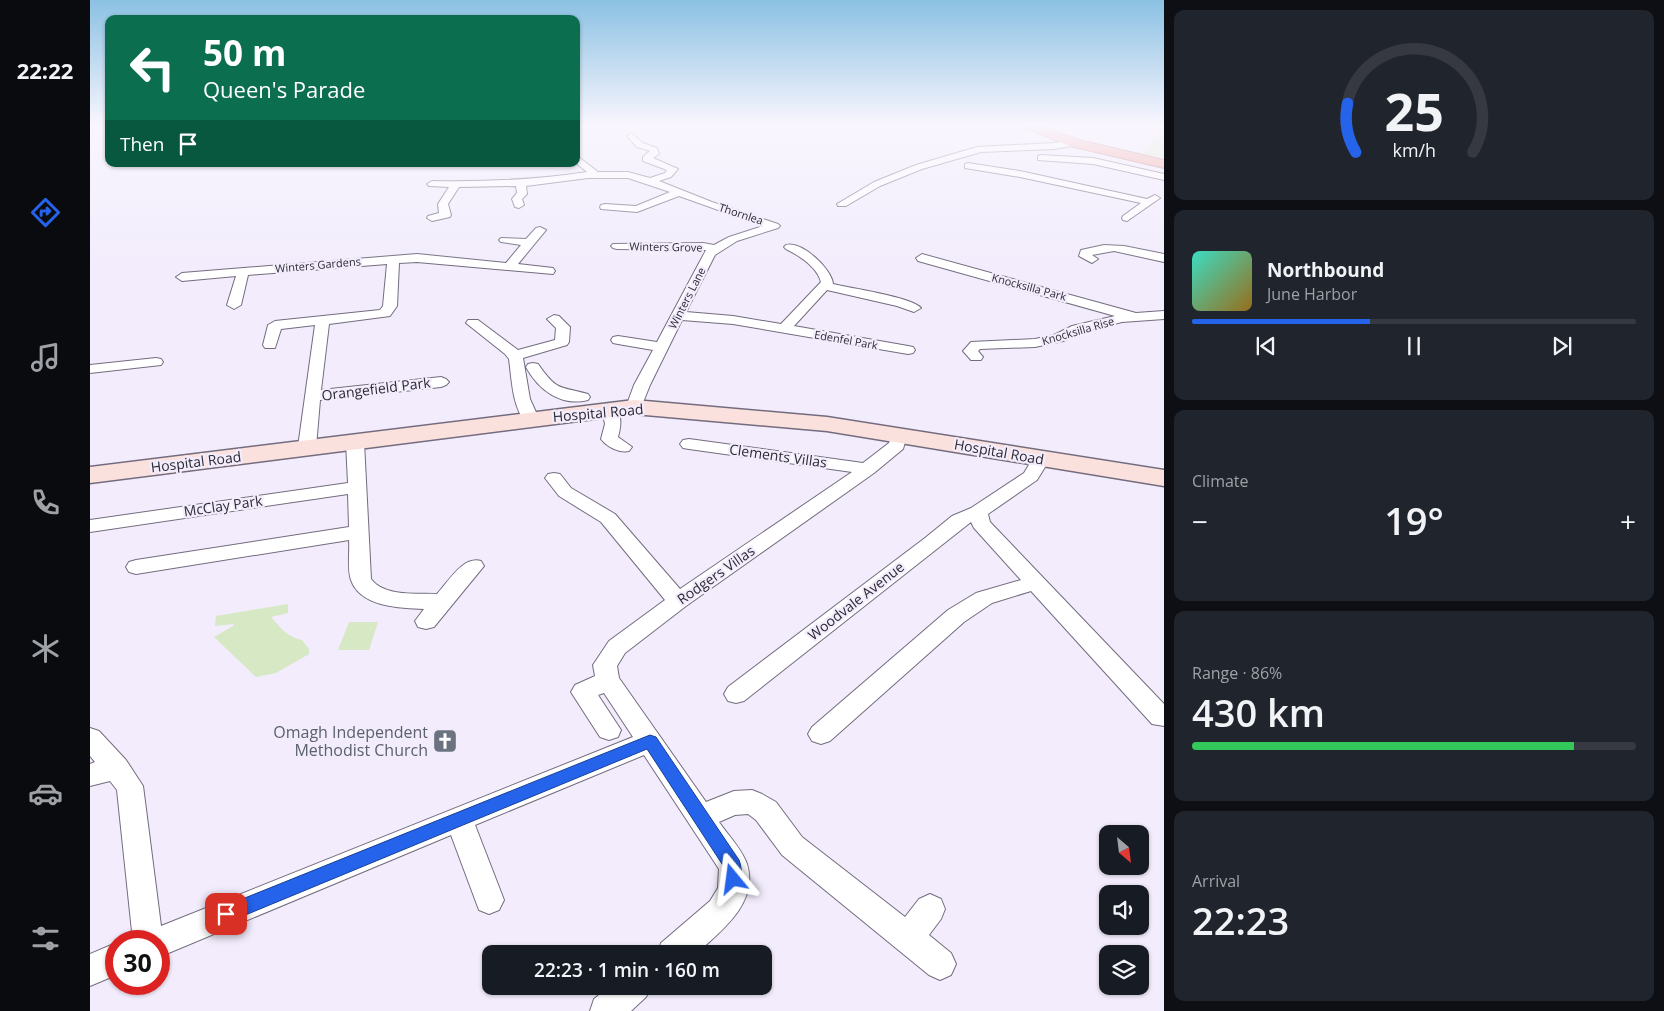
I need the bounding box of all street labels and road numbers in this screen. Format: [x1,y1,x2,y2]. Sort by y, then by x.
street label: Thornlea [717,199,765,228]
street label: Winters Grove [629,238,703,255]
street label: Winters Gardens [275,253,361,276]
street label: Winters Lane [665,264,708,331]
street label: Knocksilla Park [990,269,1068,304]
street label: Knocksilla Rise [1040,313,1116,348]
street label: Edenfel Park [813,327,879,353]
street label: Orangefield Park [320,372,432,405]
street label: Hospital Road [552,399,644,426]
street label: Hospital Road [953,434,1045,469]
street label: Clements Villas [728,439,828,472]
street label: Hospital Road [150,447,242,476]
street label: McClay Park [182,490,264,520]
street label: Rodgers Villas [673,541,759,608]
street label: Woodvale Avenue [804,557,908,644]

